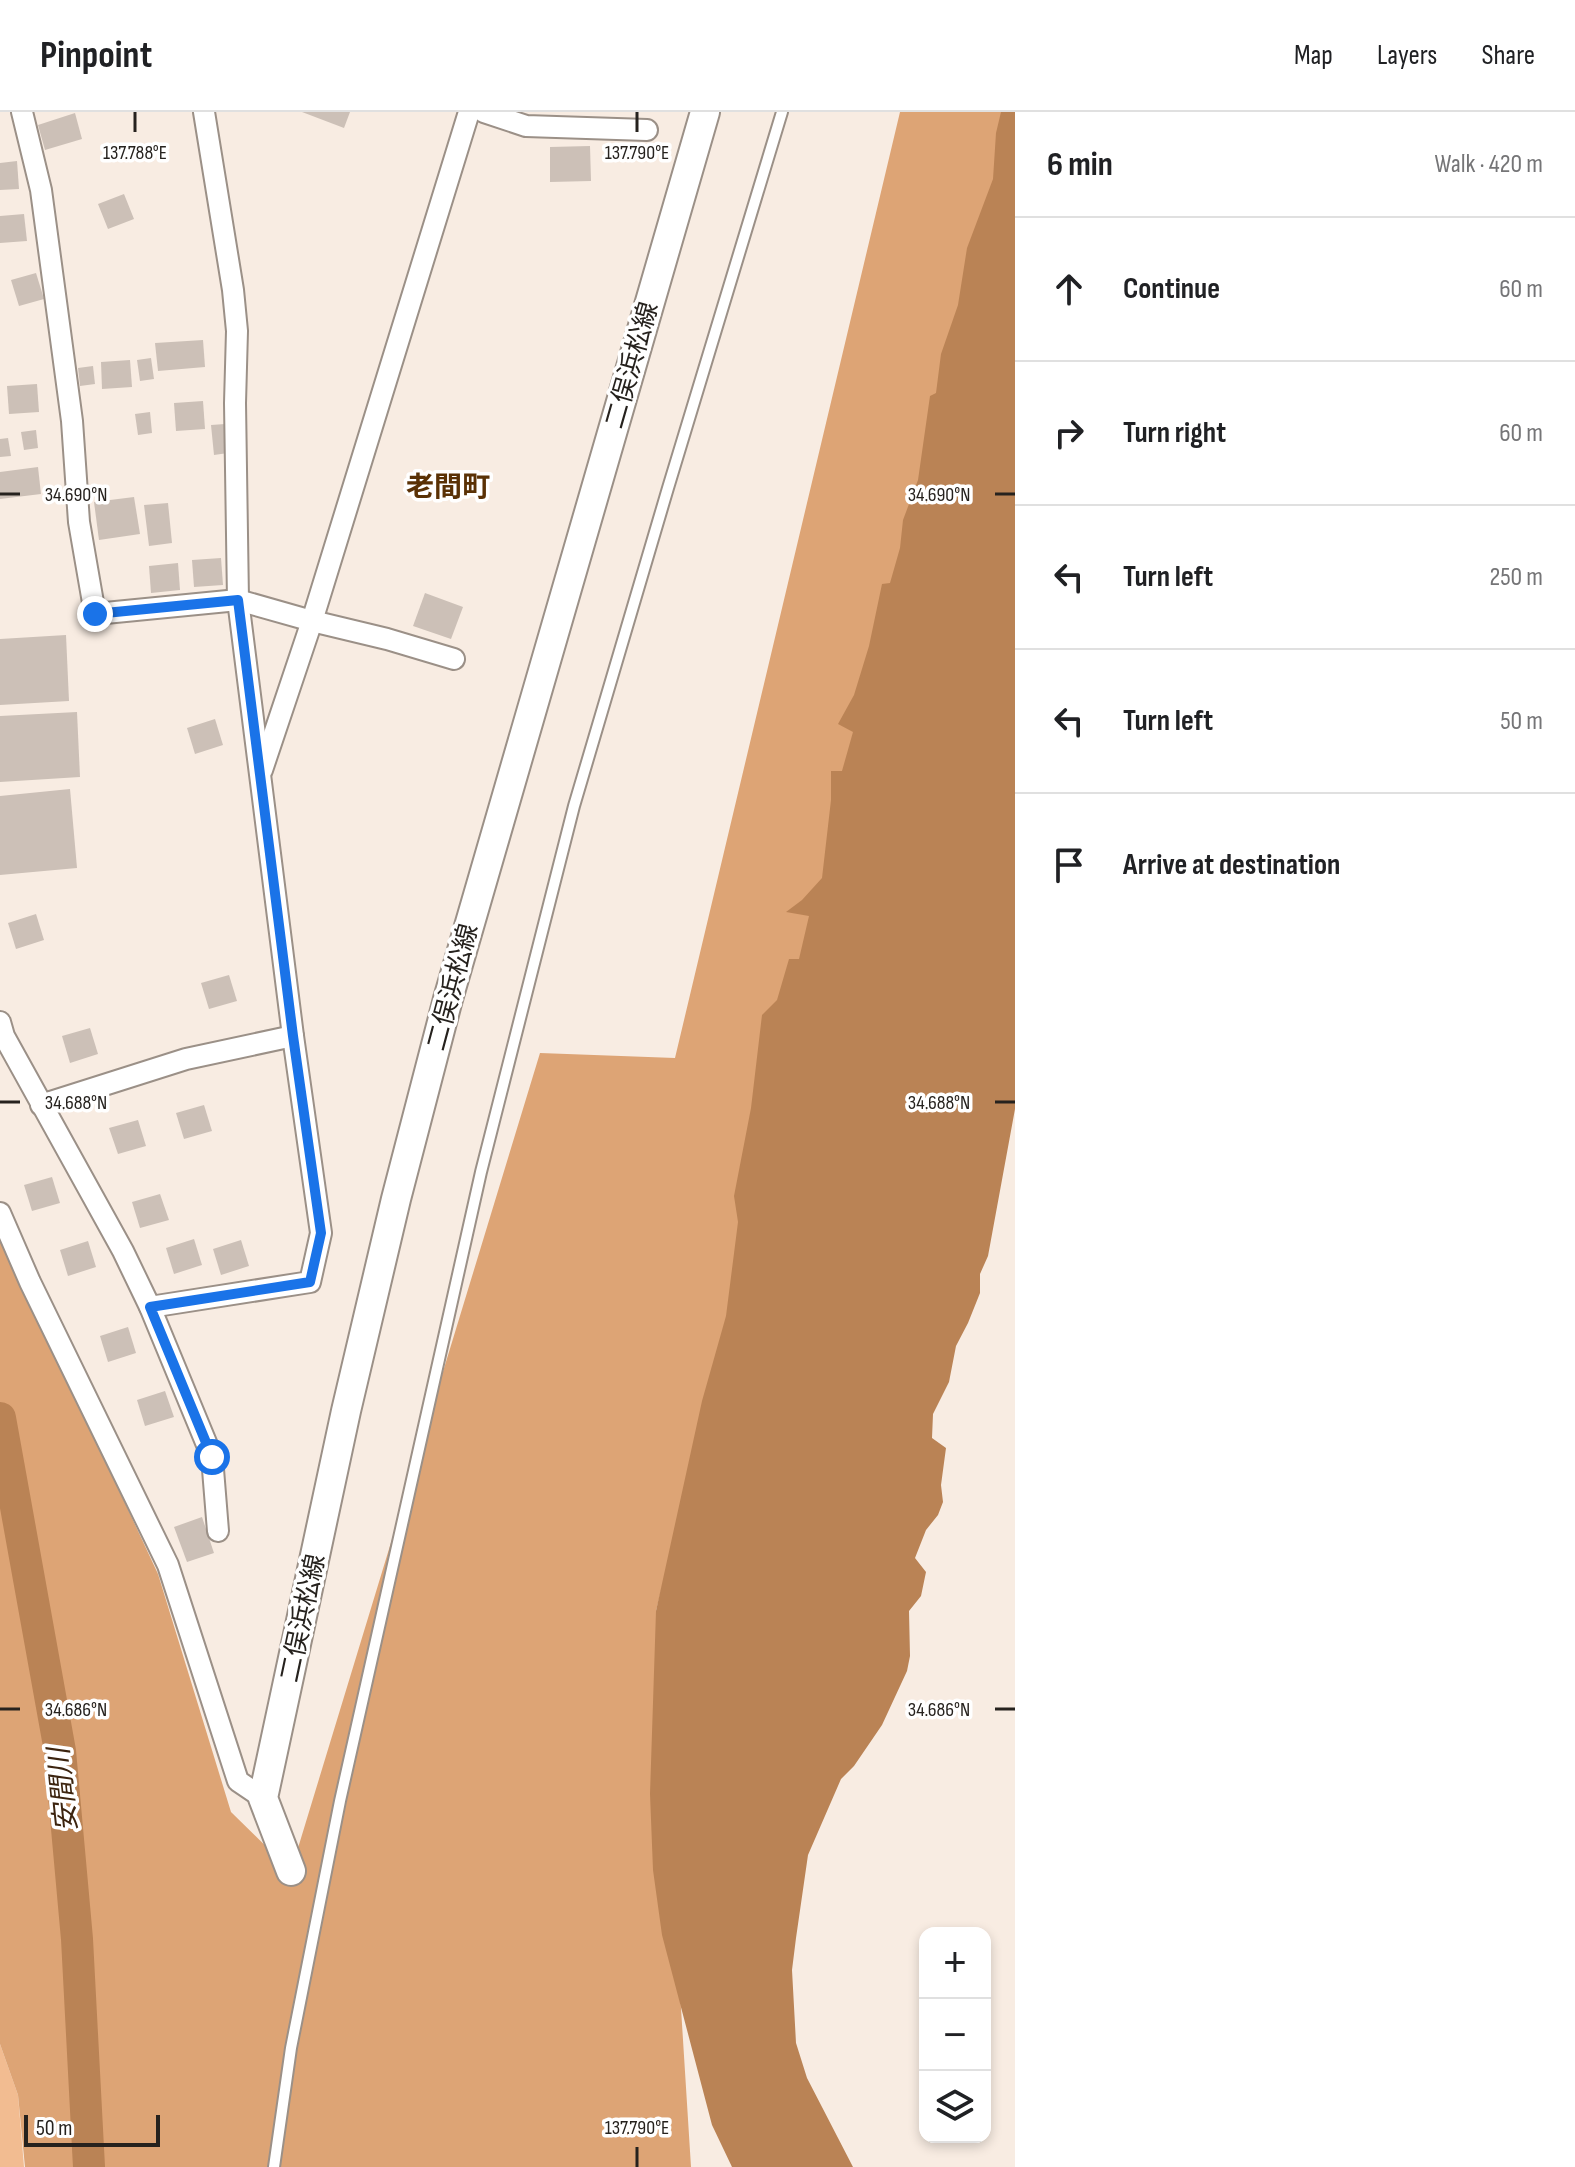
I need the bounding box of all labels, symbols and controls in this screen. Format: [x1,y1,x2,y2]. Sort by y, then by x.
text: Pinpoint [40,33,152,78]
text: Map [1294,39,1333,72]
text: Layers [1377,39,1437,72]
text: Share [1481,39,1535,72]
text: 137.788°E [103,141,167,165]
text: 137.790°E [605,141,669,165]
text: 6 min [1047,144,1113,185]
text: Walk · 420 m [1434,149,1543,180]
icon: ahead [1047,267,1091,311]
text: Continue [1123,271,1220,307]
text: 60 m [1499,274,1543,305]
street label: 二俣浜松線 [600,299,665,432]
icon: right [1047,411,1091,455]
text: Turn right [1123,415,1226,451]
text: 60 m [1499,418,1543,449]
district label: 老間町 [406,471,490,504]
text: 34.690°N [45,483,107,507]
text: 34.690°N [908,483,970,507]
icon: left [1047,555,1091,599]
text: Turn left [1123,559,1213,595]
text: 250 m [1489,562,1543,593]
route end [77,596,113,632]
icon: left [1047,699,1091,743]
text: Turn left [1123,703,1213,739]
text: 50 m [1500,706,1543,737]
icon: arrive [1047,843,1091,887]
text: Arrive at destination [1123,847,1340,883]
street label: 二俣浜松線 [422,921,485,1054]
text: 34.688°N [45,1091,107,1115]
text: 34.688°N [908,1091,970,1115]
route start [194,1439,230,1475]
street label: 二俣浜松線 [275,1552,332,1685]
text: 34.686°N [45,1698,107,1722]
text: 34.686°N [908,1698,970,1722]
water label: 安間川 [42,1743,84,1833]
map controls [919,1927,991,2143]
button: + [919,1927,991,1999]
button: − [919,1999,991,2071]
button: layers [919,2071,991,2143]
scale bar [24,2111,160,2147]
text: 50 m [36,2115,72,2142]
text: 137.790°E [605,2116,669,2140]

